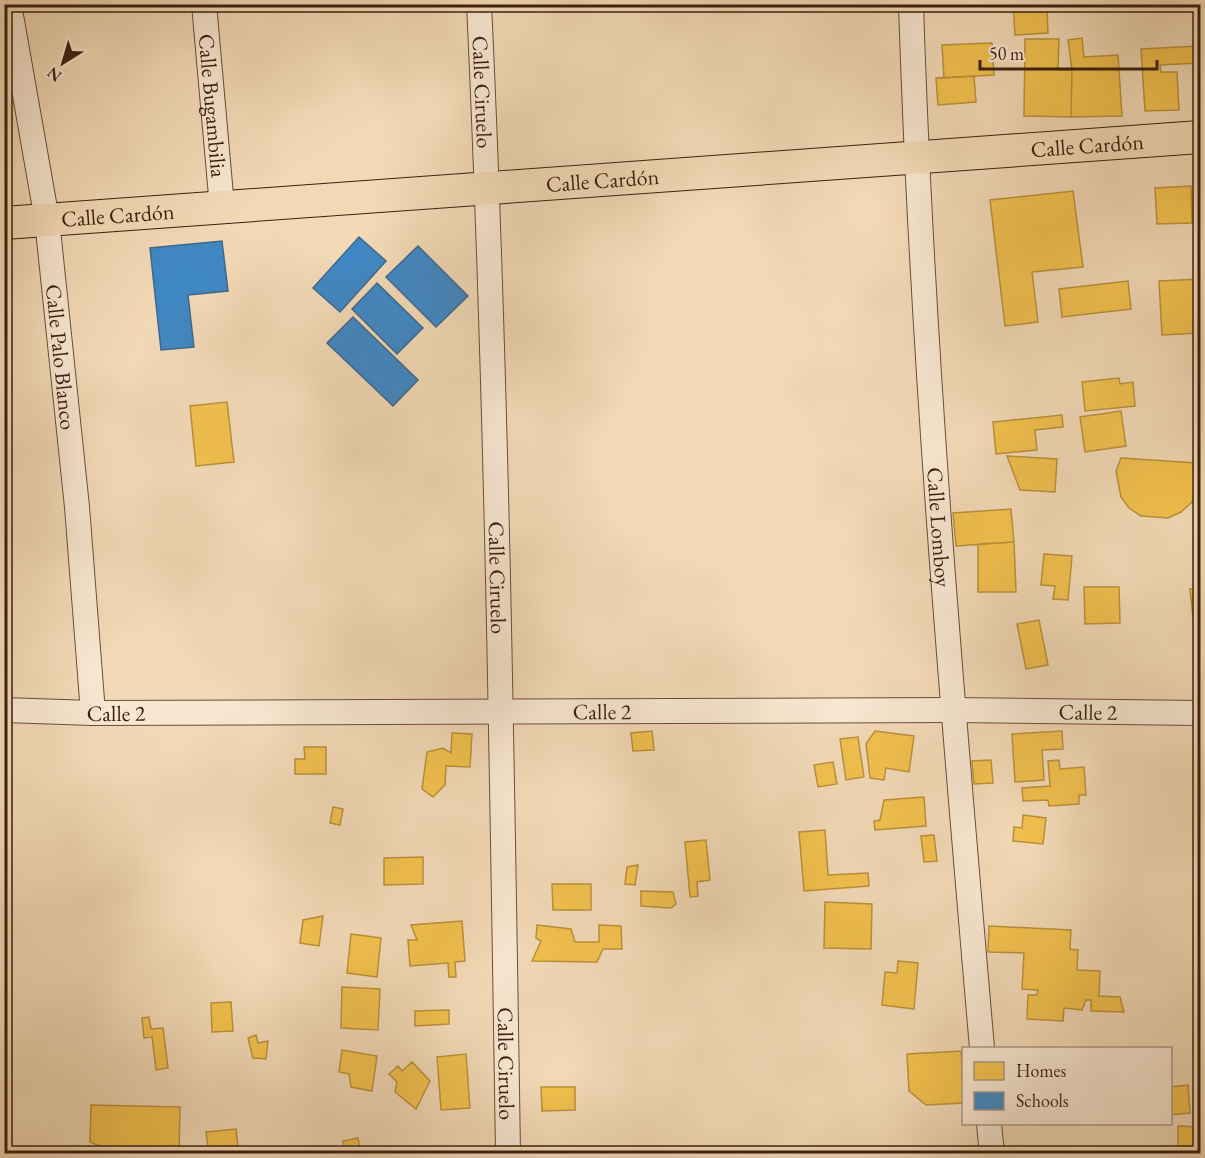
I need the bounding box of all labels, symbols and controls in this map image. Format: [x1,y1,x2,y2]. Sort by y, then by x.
north arrow [33,33,93,93]
street label: Calle Bugambilia [192,33,234,179]
scale bar [980,33,1157,71]
street label: Calle Ciruelo [466,35,500,149]
text: 50 m [989,42,1024,65]
text: N [43,62,66,87]
street label: Calle Cardón [1030,127,1145,164]
street label: Calle Cardón [545,161,660,198]
street label: Calle Cardón [60,196,176,233]
street label: Calle Palo Blanco [39,283,83,431]
street label: Calle Lomboy [921,466,958,589]
street label: Calle Ciruelo [482,521,514,634]
street label: Calle 2 [573,697,632,726]
street label: Calle 2 [1058,697,1118,727]
street label: Calle 2 [87,698,146,728]
street label: Calle Ciruelo [491,1007,522,1120]
legend [962,1047,1172,1125]
text: Homes [1016,1059,1067,1082]
text: Schools [1016,1089,1069,1112]

